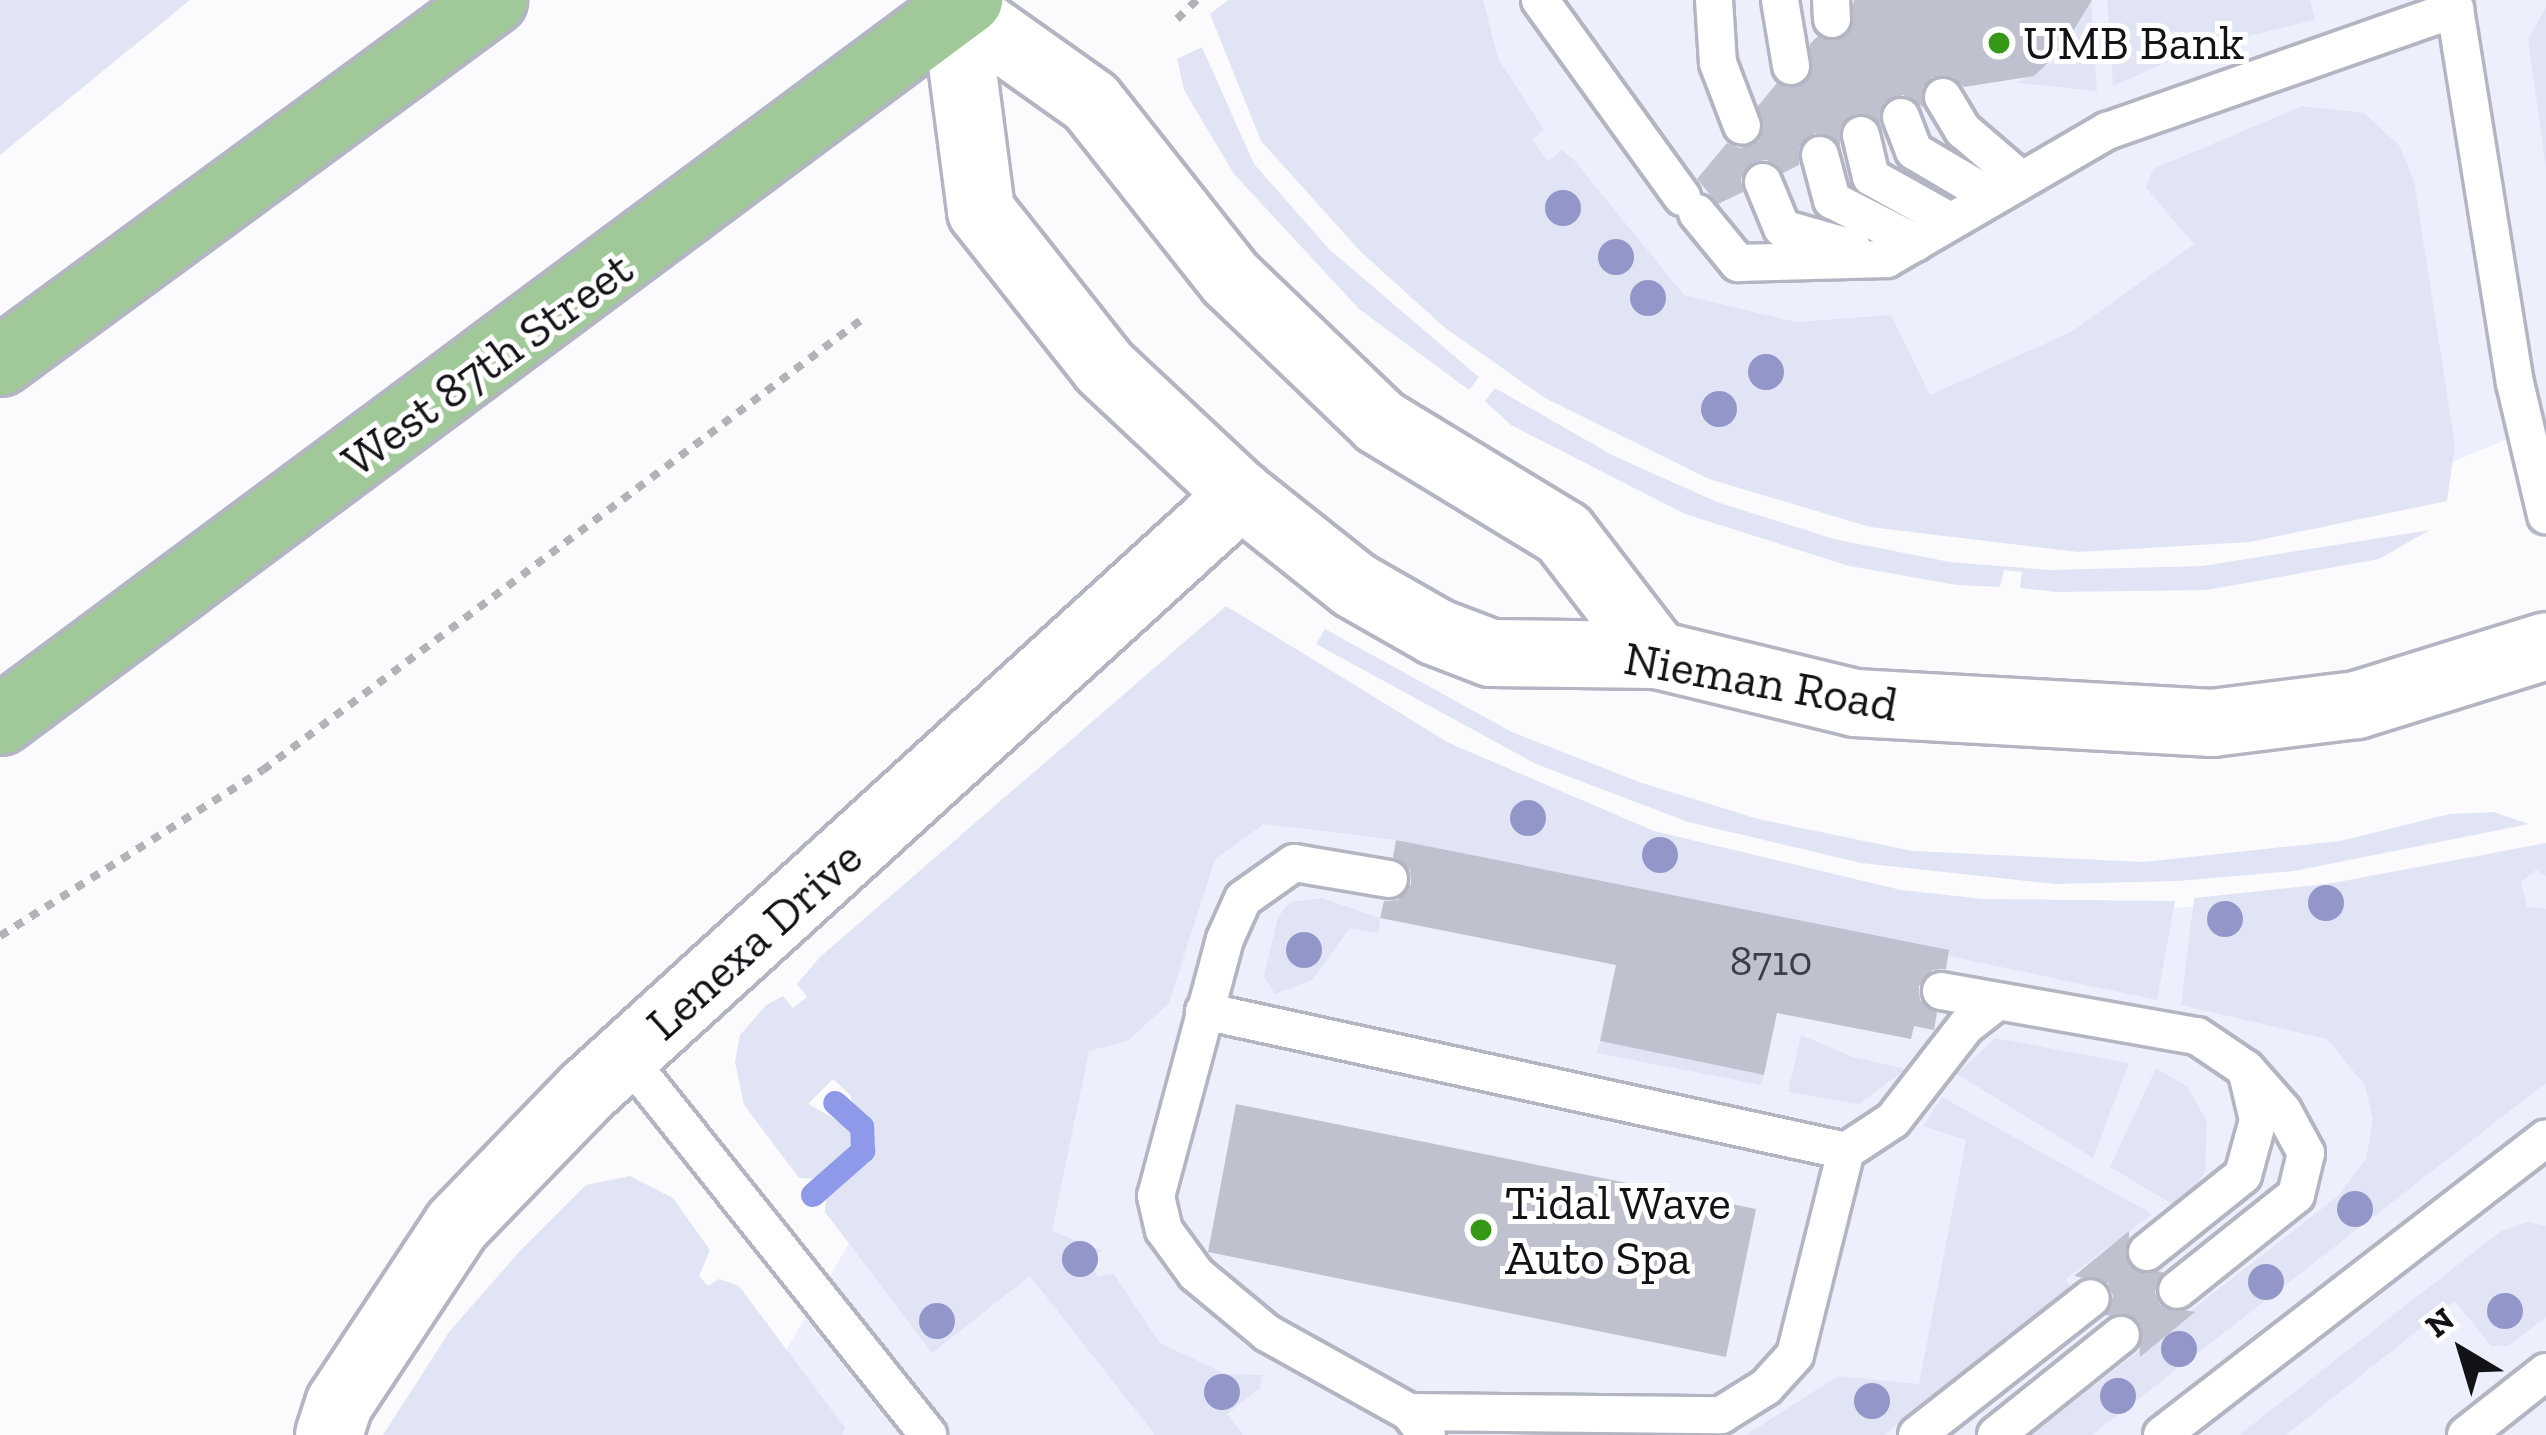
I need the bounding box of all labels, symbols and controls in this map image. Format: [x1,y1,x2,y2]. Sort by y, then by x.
place label: UMB Bank [2023,14,2244,72]
marker: UMB Bank [1986,30,2012,56]
street label: West 87th Street [330,239,644,489]
street label: Nieman Road [1620,629,1902,733]
street label: Lenexa Drive [634,828,874,1052]
house number: 8710 [1730,936,1812,986]
place label: Tidal Wave Auto Spa [1505,1173,1732,1286]
marker: Tidal Wave Auto Spa [1468,1217,1494,1243]
north arrow [2402,1291,2522,1411]
text: N [2418,1299,2461,1345]

